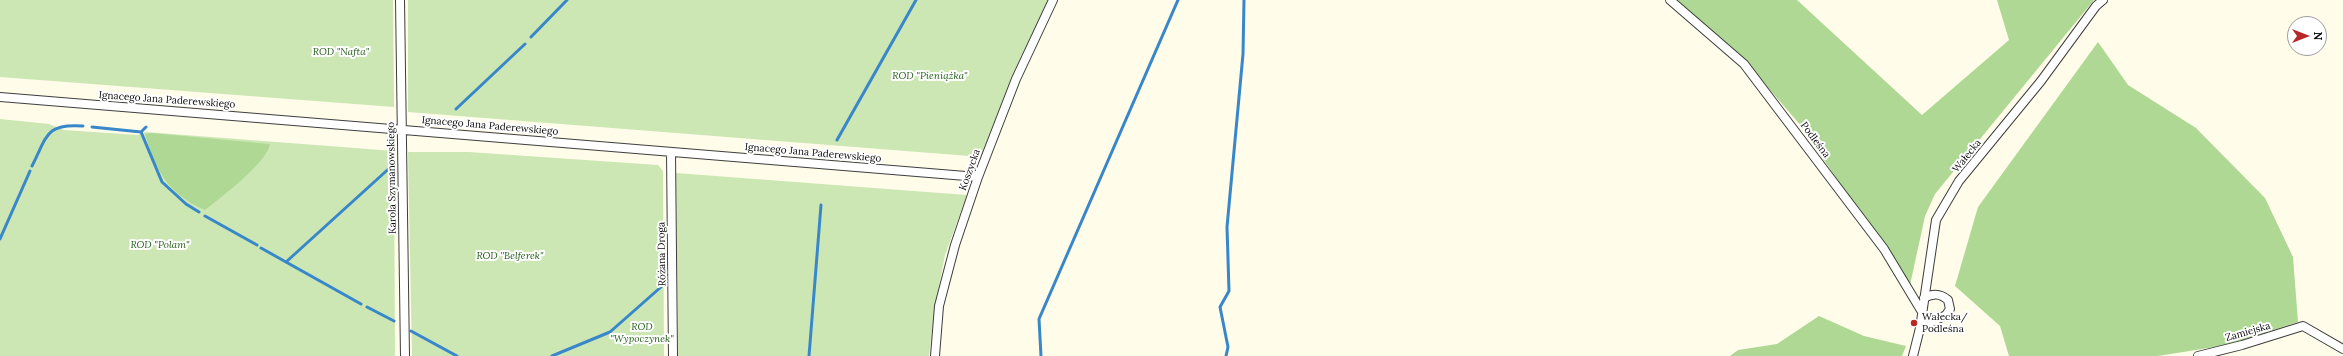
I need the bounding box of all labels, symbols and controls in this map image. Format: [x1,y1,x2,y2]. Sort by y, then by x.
north arrow [2287,16,2327,56]
text: N [2311,32,2325,40]
park label: ROD "Nafta" [313,46,369,58]
park label: ROD "Pieniążka" [892,70,968,82]
street label: Ignacego Jana Paderewskiego [98,89,236,111]
street label: Ignacego Jana Paderewskiego [421,114,559,138]
street label: Podleśna [1798,120,1832,160]
street label: Karola Szymanowskiego [385,122,399,234]
street label: Wałecka [1950,137,1984,175]
street label: Ignacego Jana Paderewskiego [744,141,882,165]
street label: Koszycka [957,148,983,192]
street label: Różana Droga [655,222,669,286]
park label: ROD "Polam" [130,239,190,251]
park label: ROD "Belferek" [476,250,544,262]
place label: Wałecka/ Podleśna [1922,311,1968,334]
marker: Wałecka/ Podleśna [1909,318,1919,328]
street label: Zamiejska [2224,320,2272,344]
park label: ROD "Wypoczynek" [610,321,674,344]

